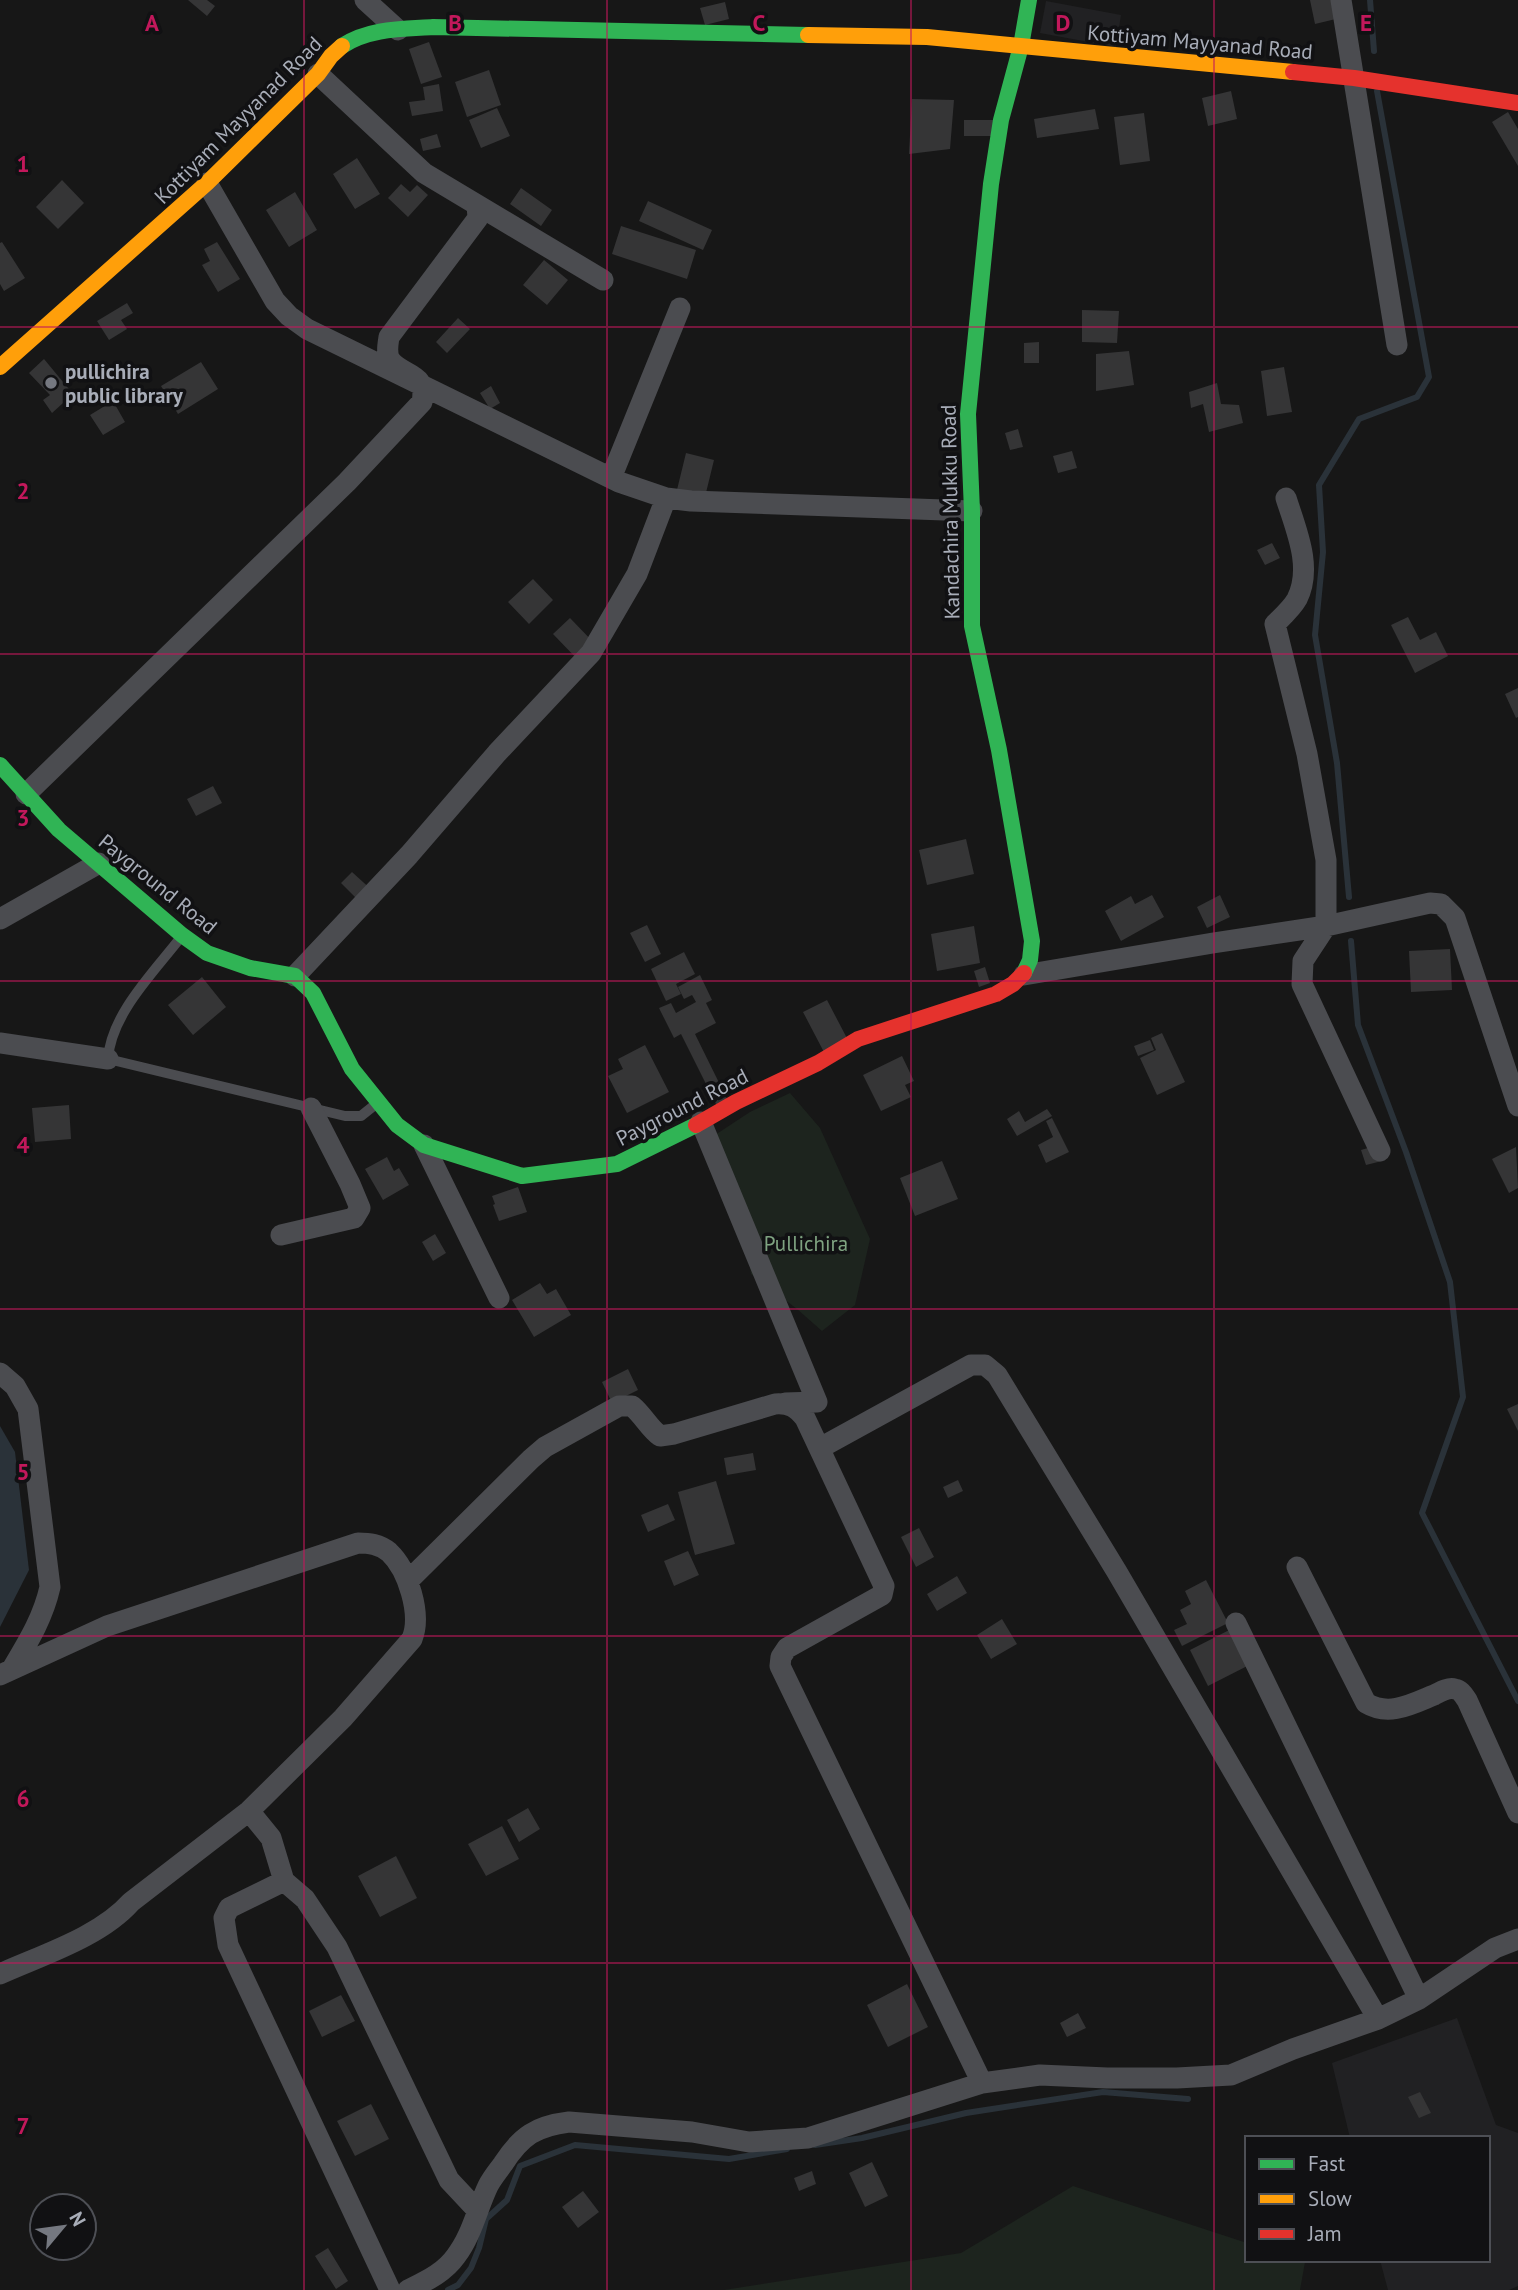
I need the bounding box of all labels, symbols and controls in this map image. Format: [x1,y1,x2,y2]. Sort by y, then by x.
text: A [145,8,159,37]
text: B [448,8,462,37]
text: C [753,8,766,37]
text: D [1056,8,1070,37]
text: E [1360,8,1372,37]
street label: Kottiyam Mayyanad Road [1086,19,1314,65]
street label: Kottiyam Mayyanad Road [148,30,328,210]
text: 1 [16,149,30,178]
place label: pullichira public library [65,358,184,409]
marker: pullichira public library [43,375,59,391]
street label: Kandachira Mukku Road [935,404,965,620]
text: 2 [16,476,30,505]
text: 3 [16,803,30,832]
street label: Payground Road [93,828,223,940]
street label: Payground Road [611,1062,753,1152]
text: 4 [16,1130,30,1159]
park label: Pullichira [764,1230,848,1257]
text: 5 [16,1457,30,1486]
text: 6 [16,1784,30,1813]
text: 7 [16,2111,30,2140]
legend [1245,2136,1490,2262]
text: Fast [1308,2150,1345,2177]
text: Slow [1308,2185,1352,2212]
north arrow [28,2192,98,2262]
text: N [64,2207,91,2230]
text: Jam [1307,2220,1342,2247]

